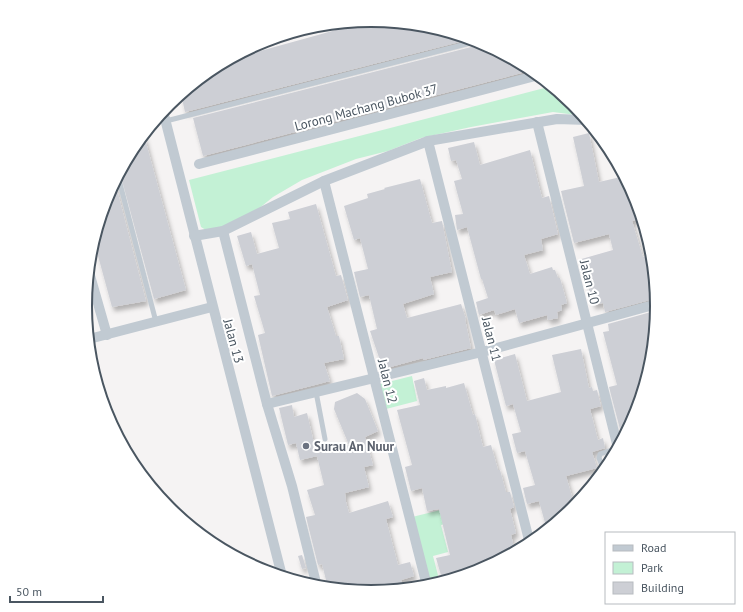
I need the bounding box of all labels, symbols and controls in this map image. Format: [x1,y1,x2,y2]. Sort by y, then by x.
street label: Lorong Machang Bubok 37 [293,80,440,135]
street label: Jalan 10 [576,257,603,306]
street label: Jalan 11 [478,314,505,363]
street label: Jalan 13 [219,316,248,365]
street label: Jalan 12 [374,356,401,405]
place label: Surau An Nuur [314,438,394,455]
marker: Surau An Nuur [301,441,311,451]
legend [605,532,735,604]
text: Road [641,540,666,555]
text: Park [641,560,663,575]
scale bar [10,578,103,604]
text: Building [641,580,684,595]
text: 50 m [16,584,42,599]

